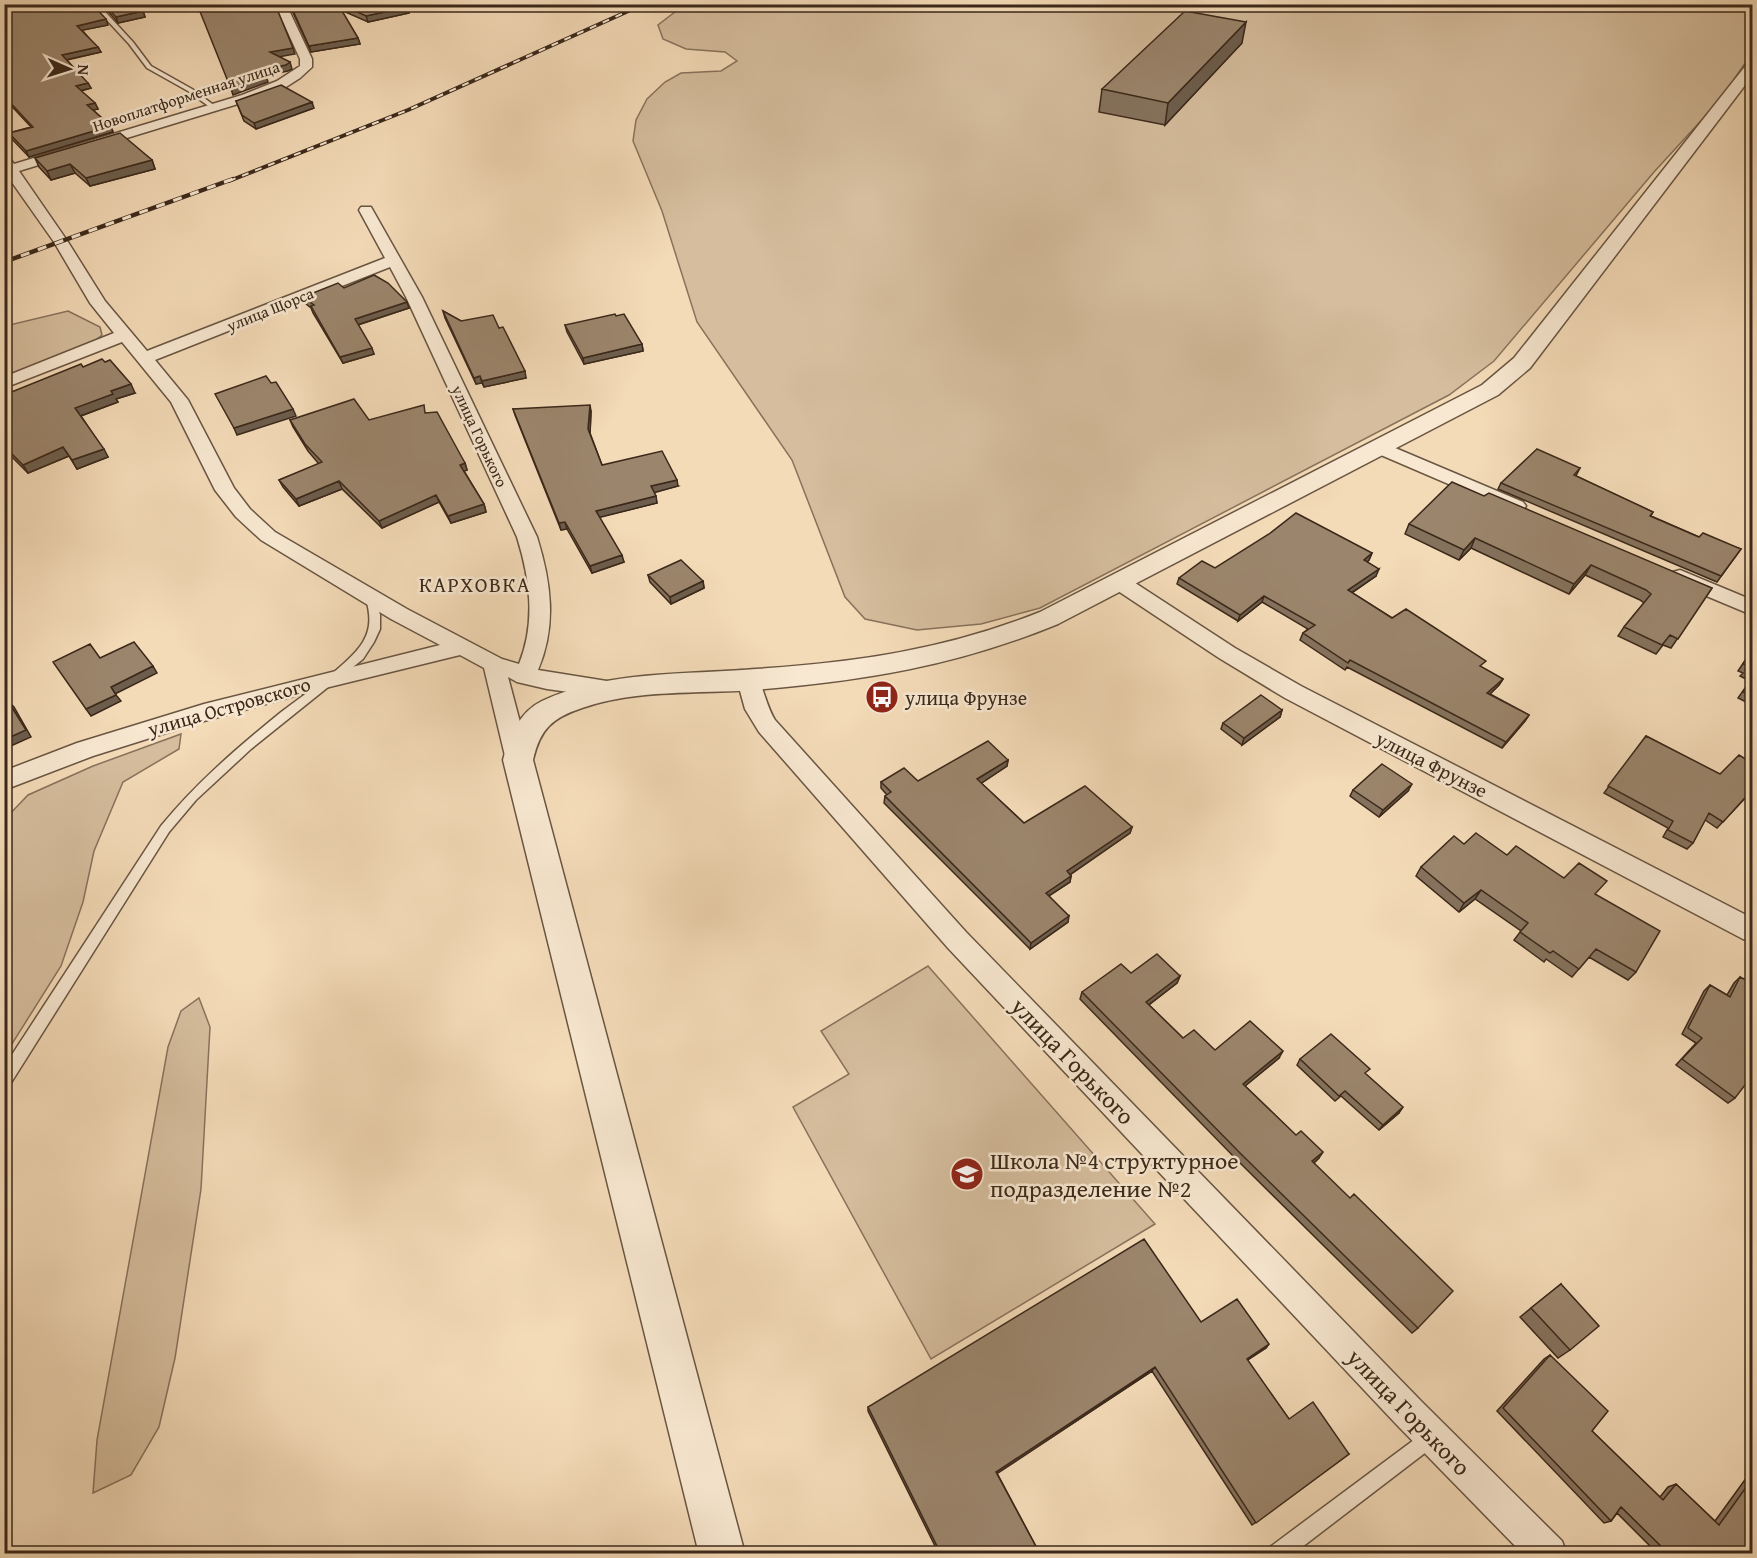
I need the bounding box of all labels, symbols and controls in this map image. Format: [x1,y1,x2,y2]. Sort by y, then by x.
north arrow [39,39,99,99]
street label: Новоплатформенная улица [89,54,283,138]
text: N [72,64,96,76]
street label: улица Щорса [222,281,317,338]
street label: улица Горького [445,380,514,491]
district label: КАРХОВКА [419,569,531,600]
street label: улица Островского [143,669,314,743]
bus stop icon: улица Фрунзе [864,679,900,715]
place label: улица Фрунзе [904,683,1027,712]
street label: улица Фрунзе [1370,723,1493,805]
street label: улица Горького [1002,989,1143,1133]
place label: Школа №4 структурное подразделение №2 [990,1143,1238,1206]
school or university icon: Школа №4 структурное подразделение №2 [949,1156,985,1192]
street label: улица Горького [1338,1340,1479,1484]

